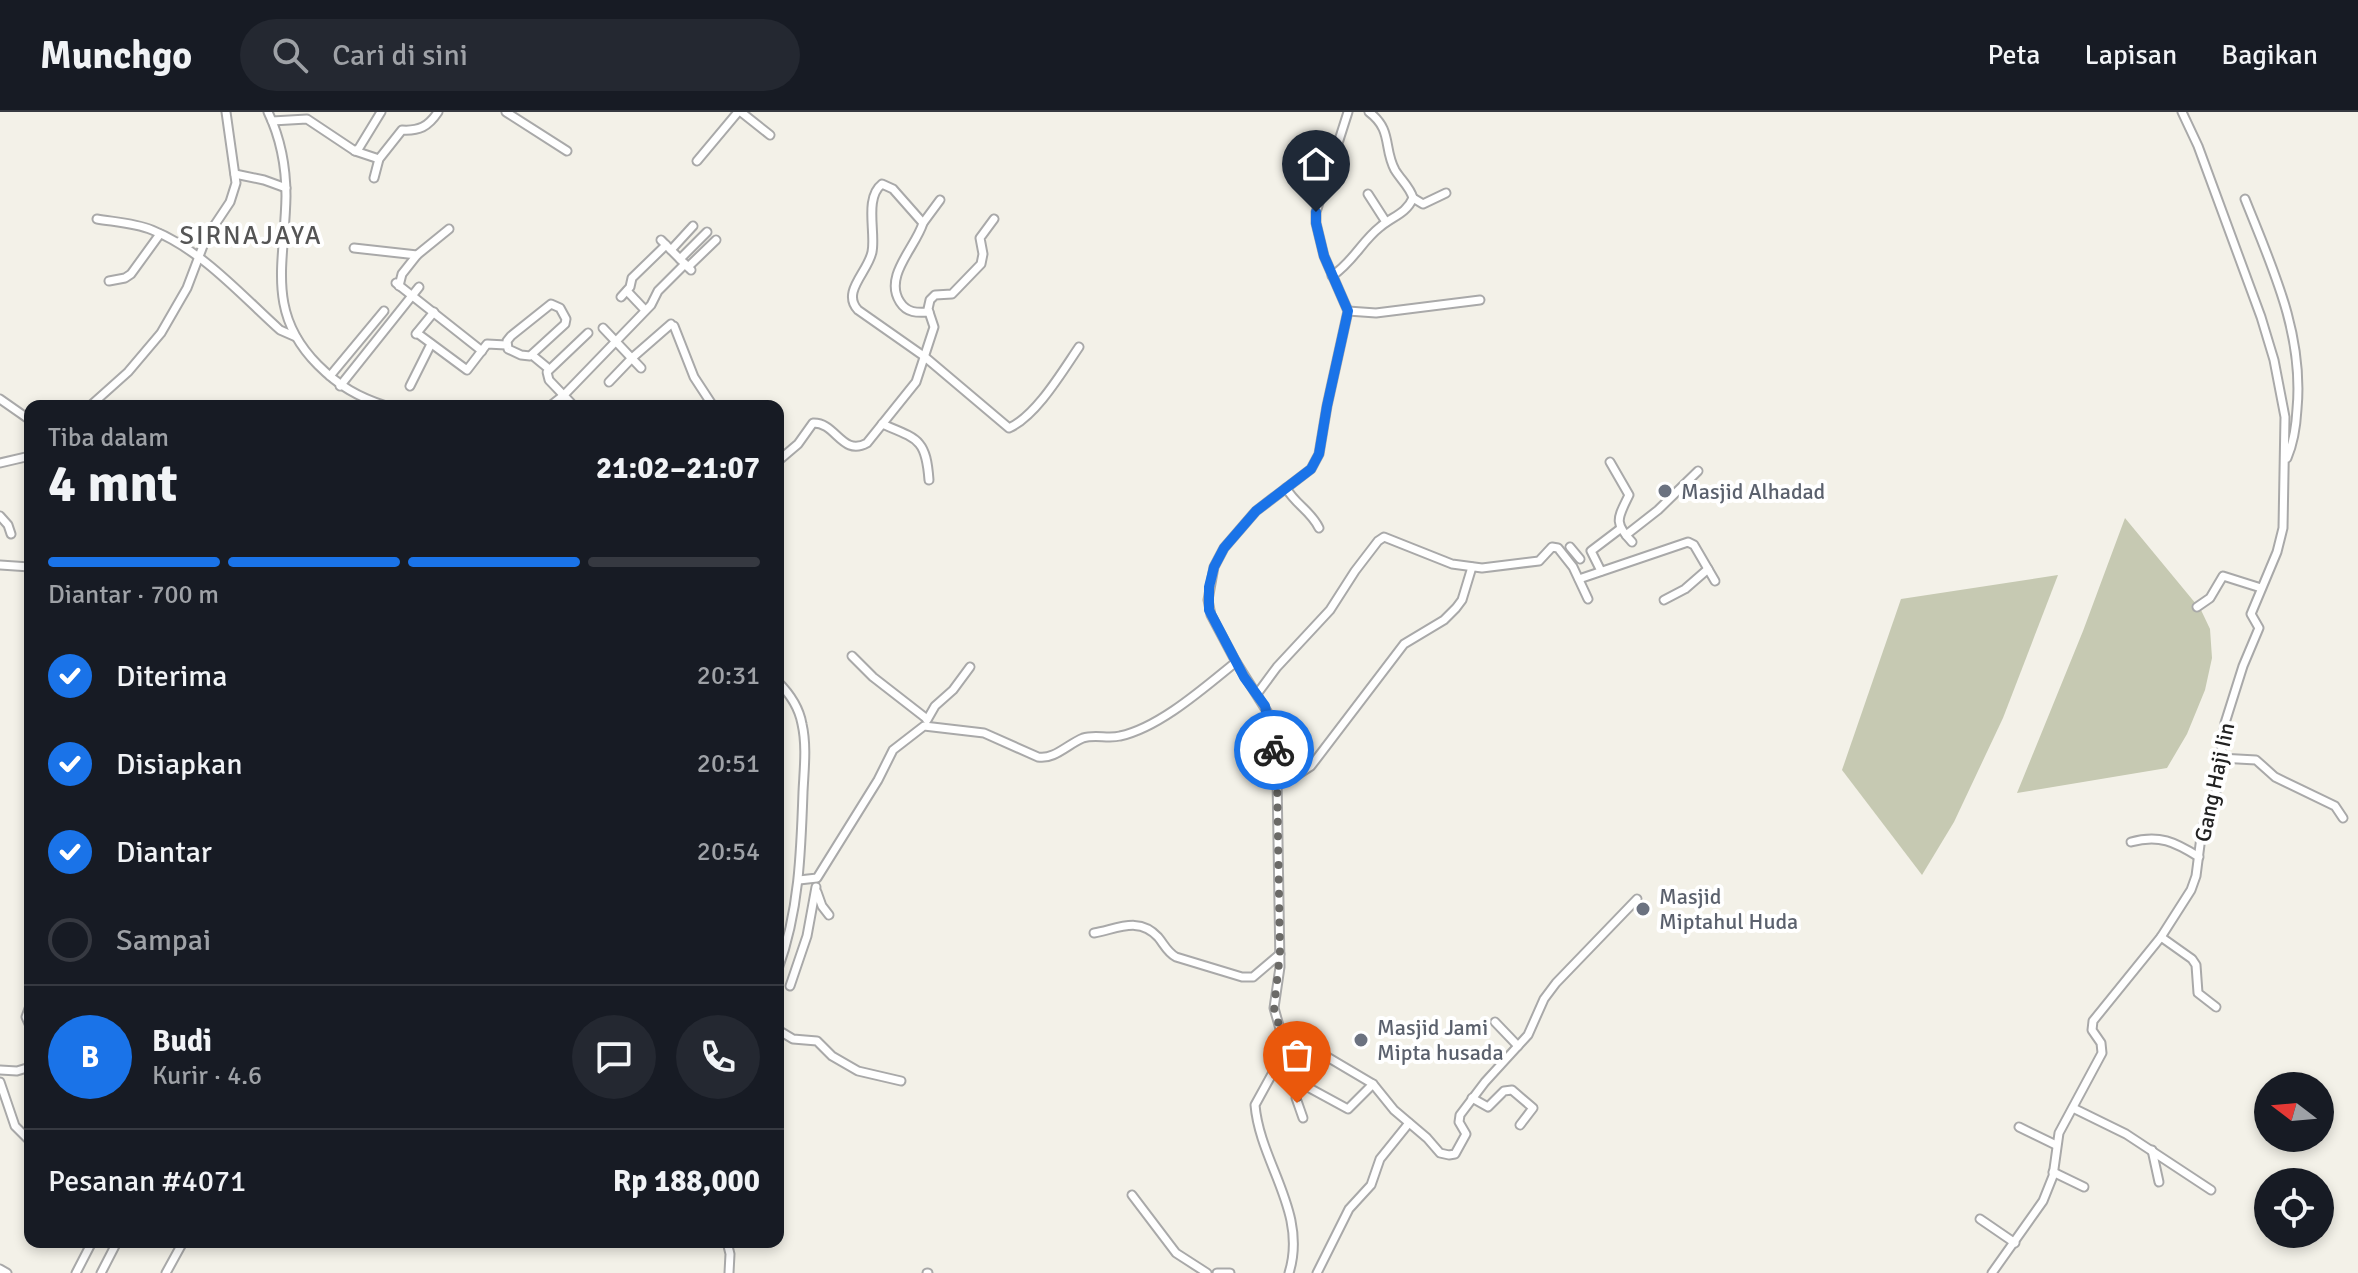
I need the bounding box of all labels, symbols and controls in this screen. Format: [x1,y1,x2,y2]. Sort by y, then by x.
search box [240,19,800,91]
text: Munchgo [40,32,192,79]
icon: search [268,33,312,77]
text: Cari di sini [332,37,468,74]
text: Peta [1987,38,2041,72]
text: Lapisan [2085,38,2177,72]
text: Bagikan [2221,38,2318,72]
pin [1282,130,1350,212]
icon: home [1294,142,1338,186]
district label: SIRNAJAYA [179,220,323,252]
text: Tiba dalam [48,422,169,454]
text: 21:02–21:07 [596,450,760,487]
text: 4 mnt [48,452,177,516]
place label: Masjid Alhadad [1681,478,1825,505]
marker: Masjid Alhadad [1656,482,1674,500]
text: Diantar · 700 m [48,579,219,611]
icon: check [48,654,92,698]
text: Diterima [116,658,227,695]
text: 20:31 [697,660,760,692]
courier [1234,710,1314,790]
street label: Gang Haji Iin [2189,720,2240,844]
icon: bike [1252,728,1296,772]
icon: check [48,742,92,786]
text: Disiapkan [116,746,243,783]
text: 20:51 [697,748,760,780]
icon: check [48,830,92,874]
text: Diantar [116,834,212,871]
text: 20:54 [697,836,760,868]
place label: Masjid Miptahul Huda [1659,883,1798,935]
marker: Masjid Miptahul Huda [1634,900,1652,918]
text: Sampai [116,922,211,959]
place label: Masjid Jami Mipta husada [1377,1014,1504,1066]
button: chat [572,1015,656,1099]
button: phone [676,1015,760,1099]
pin [1263,1021,1331,1103]
text: Budi [152,1023,212,1060]
marker: Masjid Jami Mipta husada [1352,1031,1370,1049]
icon: bag [1275,1033,1319,1077]
text: B [81,1039,99,1076]
text: Kurir · 4.6 [152,1060,262,1092]
north arrow [2254,1072,2334,1152]
map controls [2254,1072,2334,1248]
text: Pesanan #4071 [48,1163,246,1200]
text: Rp 188,000 [613,1163,760,1200]
button: locate [2254,1168,2334,1248]

